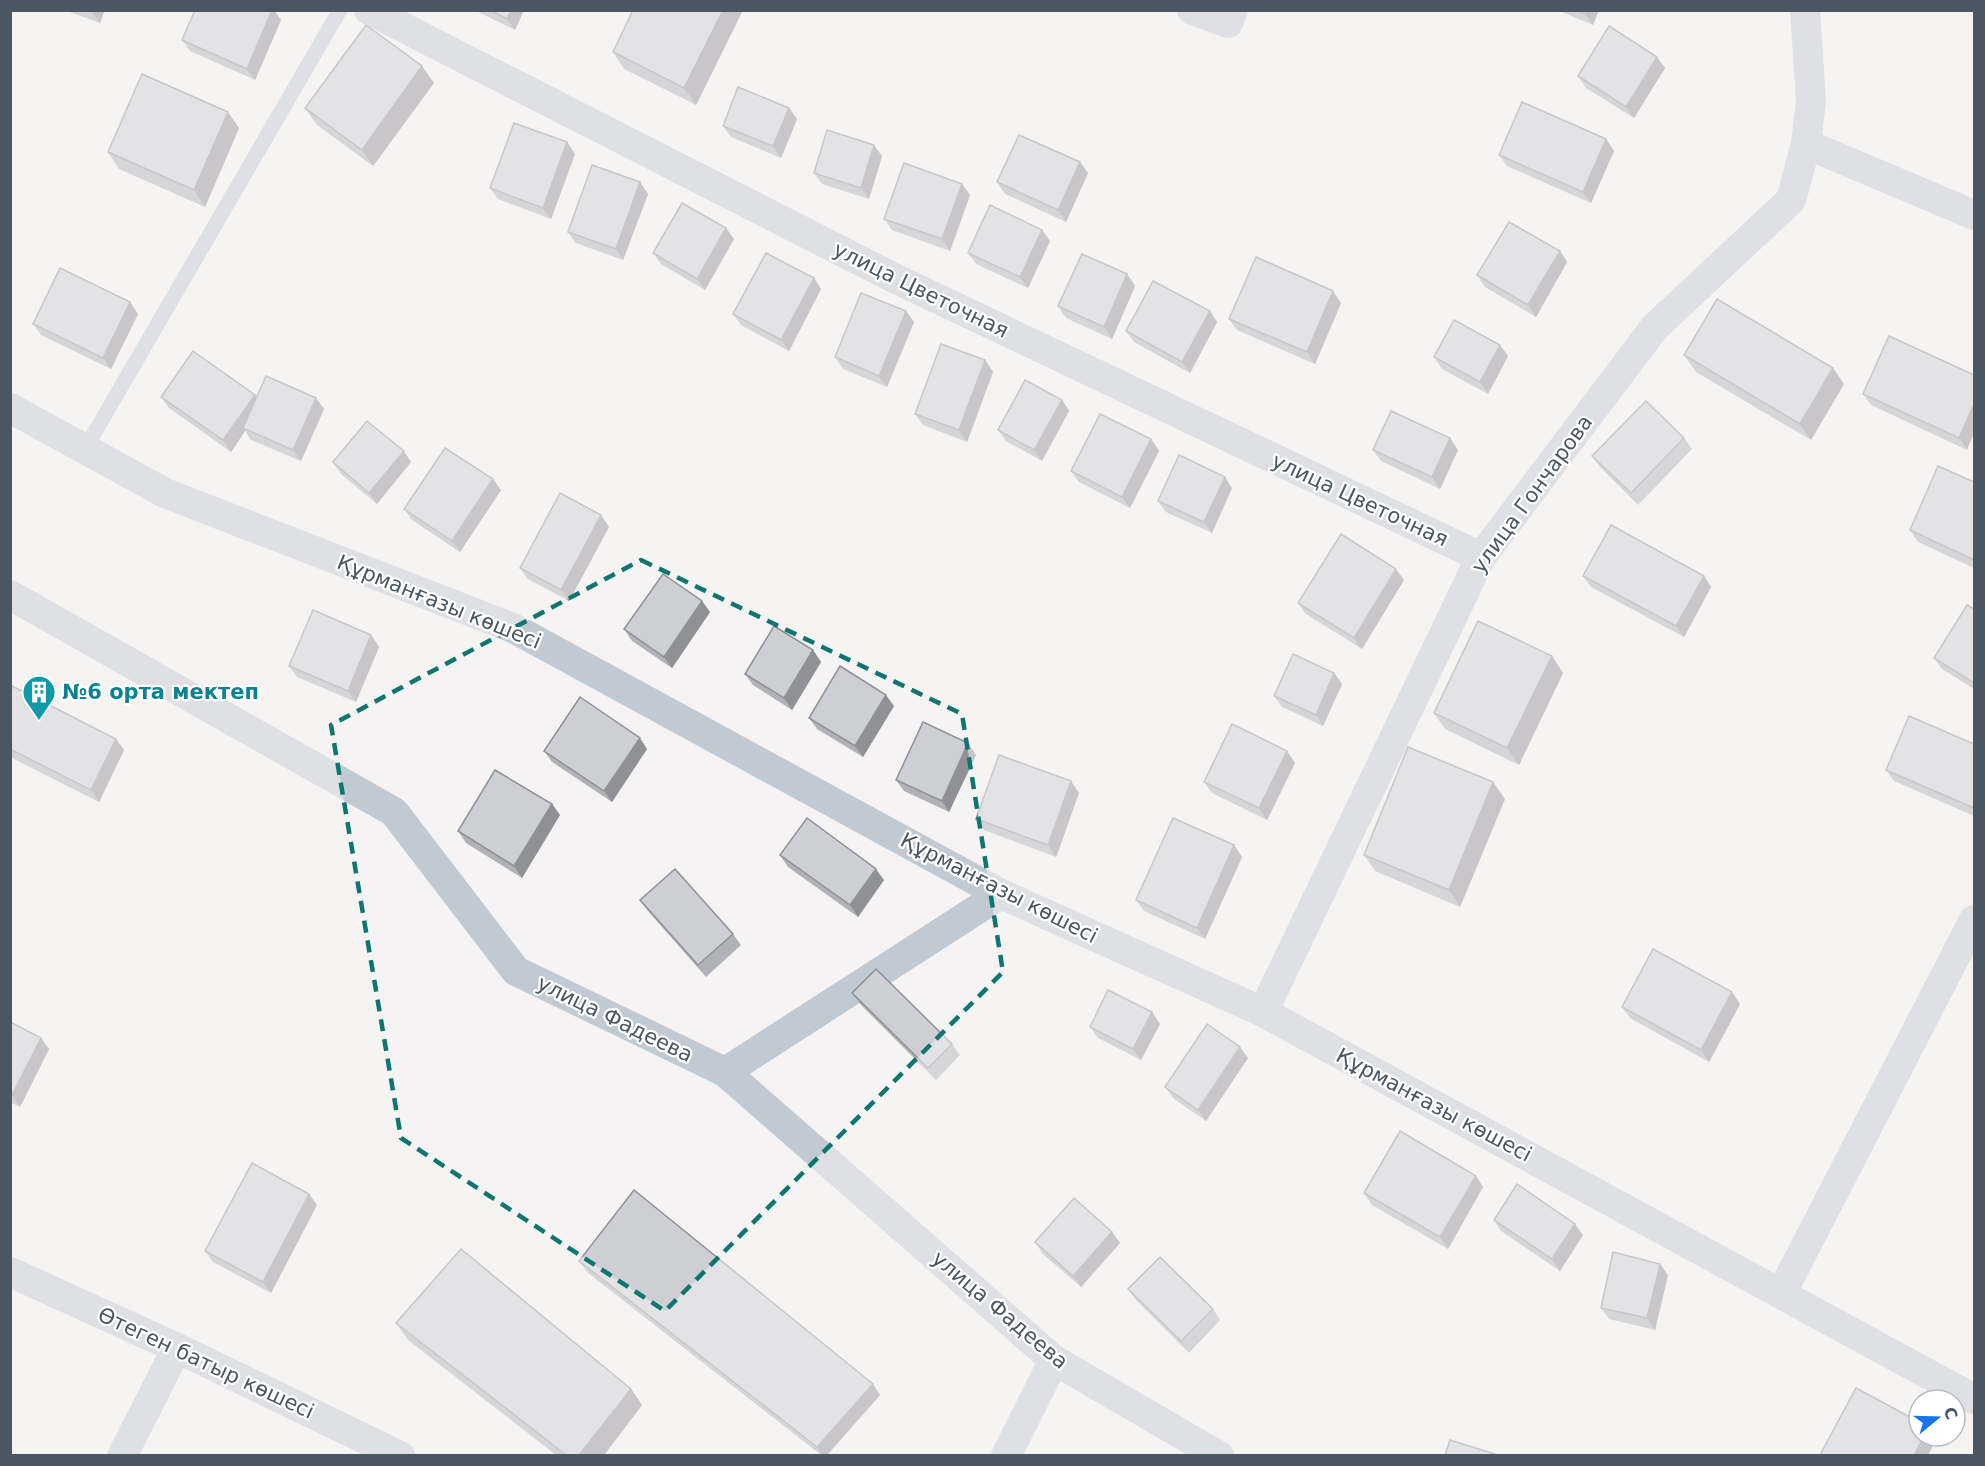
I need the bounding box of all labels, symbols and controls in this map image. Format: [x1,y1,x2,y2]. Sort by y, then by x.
street label: улица Цветочная [830,237,1012,343]
street label: улица Гончарова [1467,410,1597,578]
street label: улица Цветочная [1268,449,1452,551]
street label: Құрманғазы көшесі [334,550,544,654]
building icon: №6 орта мектеп [21,674,57,721]
place label: №6 орта мектеп [62,680,259,704]
street label: Құрманғазы көшесі [896,828,1102,948]
street label: улица Фадеева [533,971,697,1067]
street label: Құрманғазы көшесі [1332,1043,1536,1167]
street label: улица Фадеева [927,1246,1073,1374]
street label: Өтеген батыр көшесі [94,1302,318,1424]
north arrow [1907,1388,1967,1448]
text: С [1940,1405,1962,1422]

